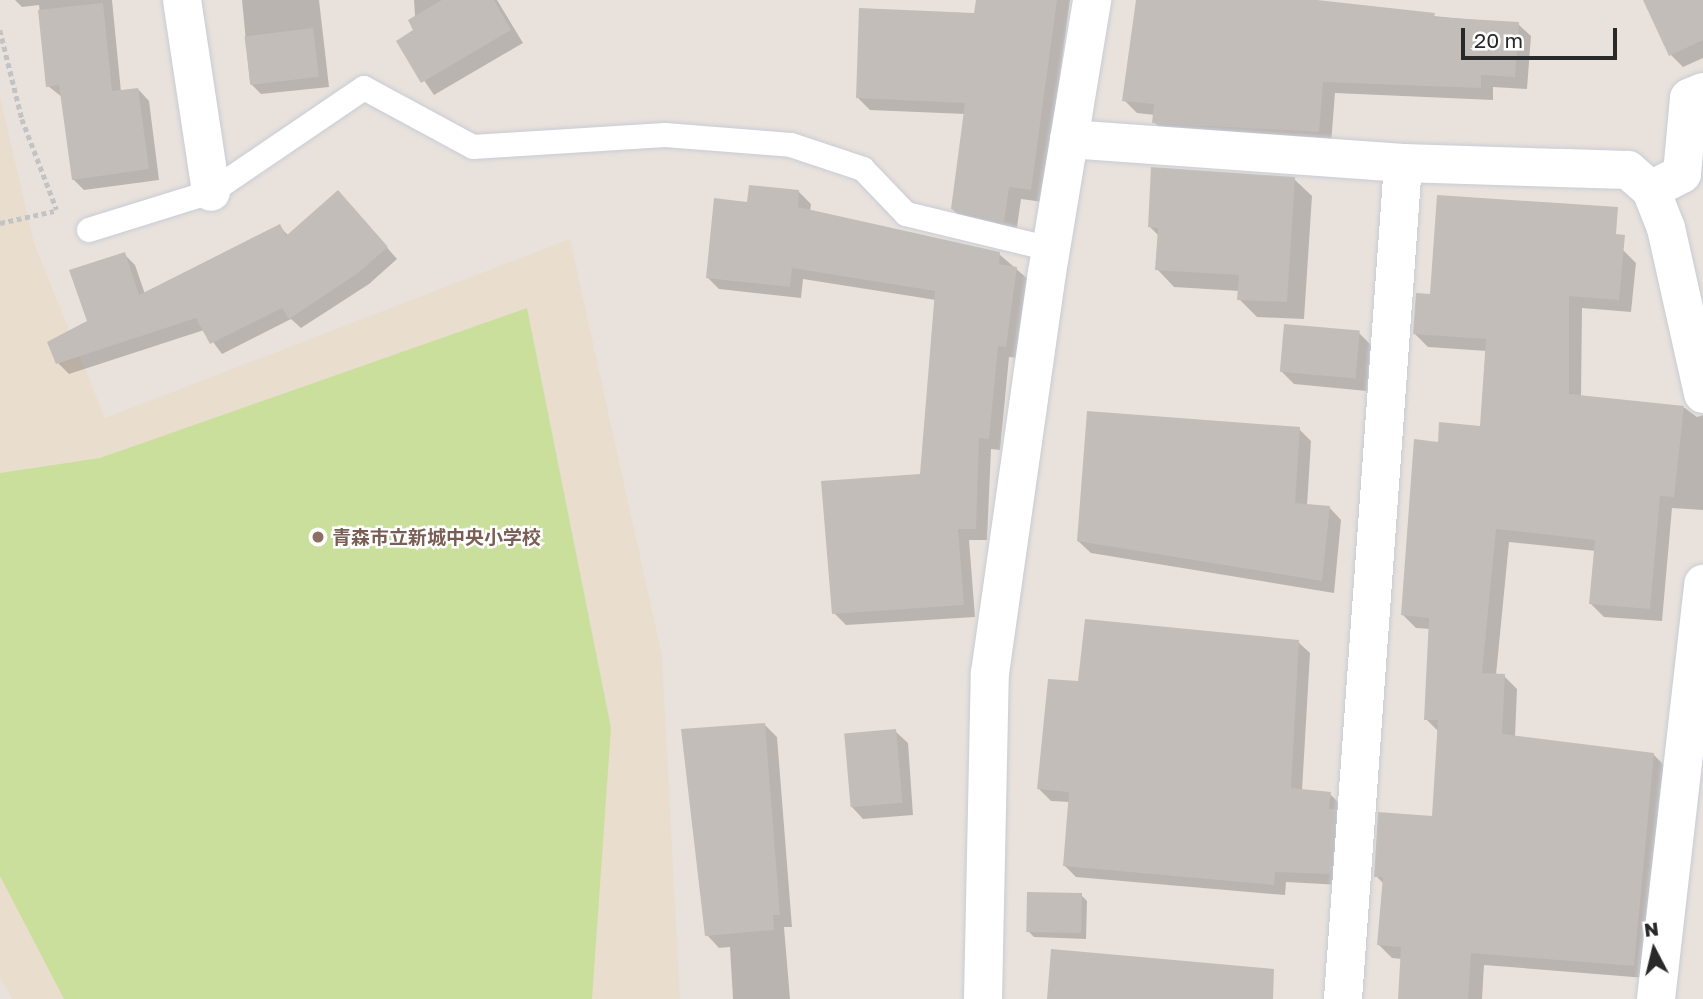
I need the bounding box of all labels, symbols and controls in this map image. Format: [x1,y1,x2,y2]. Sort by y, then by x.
scale bar [1465,14,1621,58]
text: 20 m [1474,27,1523,53]
place label: 青森市立新城中央小学校 [332,526,541,548]
marker: 青森市立新城中央小学校 [310,529,326,545]
north arrow [1619,915,1689,985]
text: N [1643,916,1660,941]

